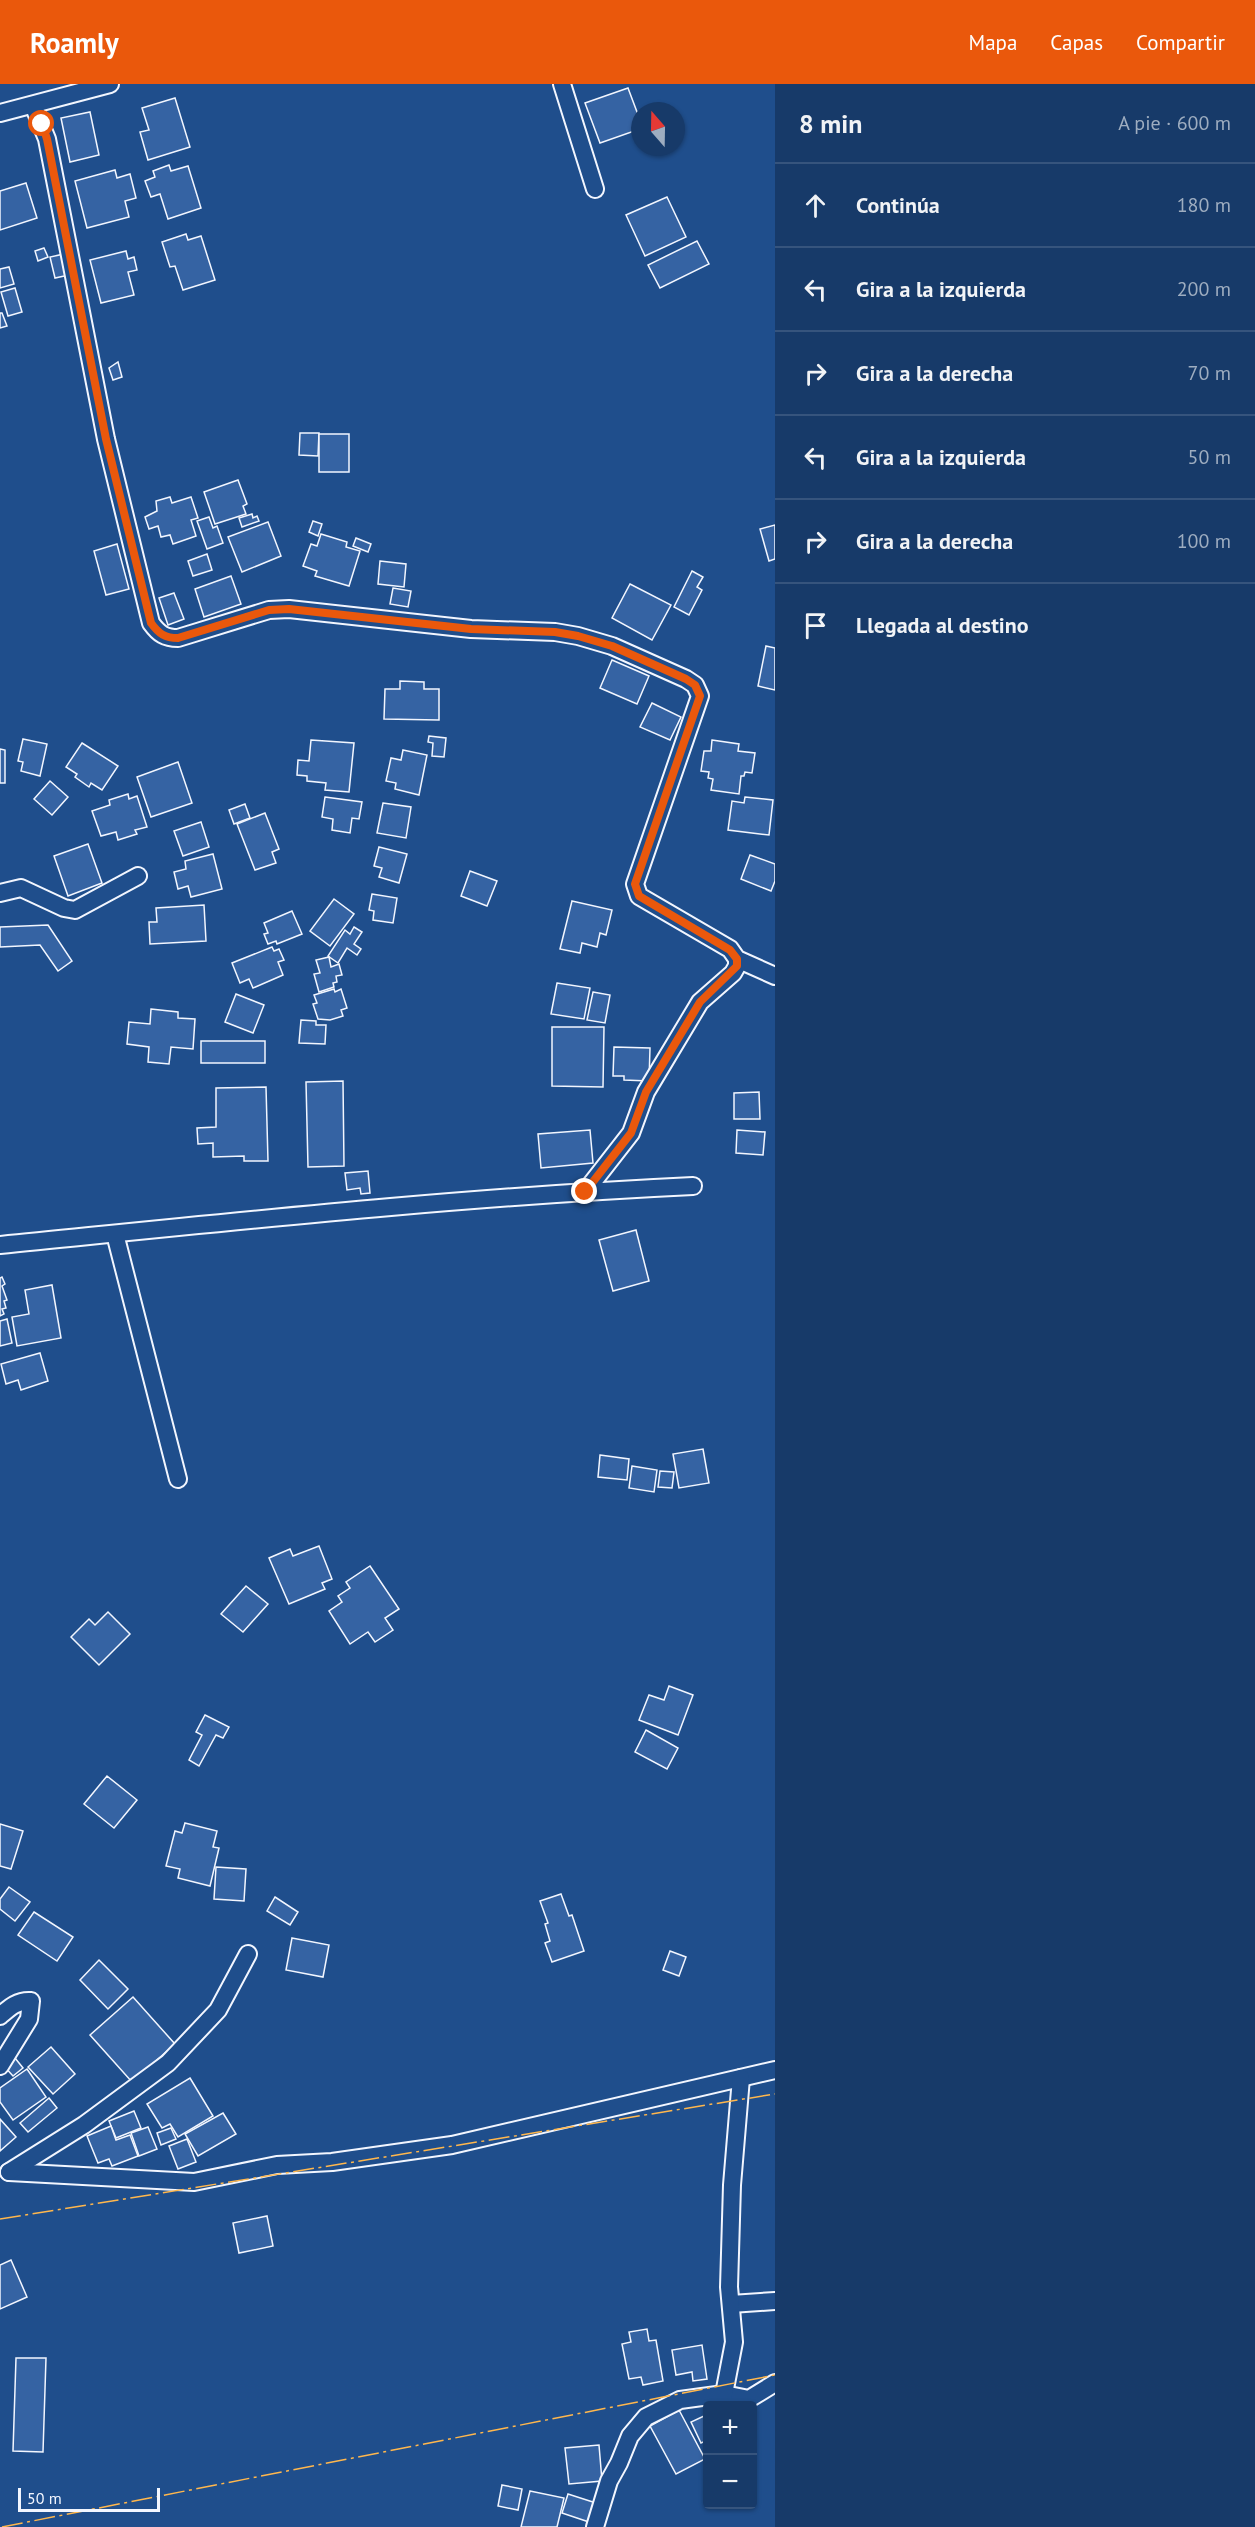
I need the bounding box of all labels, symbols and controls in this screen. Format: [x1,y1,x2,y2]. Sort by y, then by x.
text: Roamly [30,24,119,61]
text: Mapa [969,29,1017,56]
text: Capas [1050,29,1103,56]
text: Compartir [1136,29,1225,56]
north arrow [631,102,685,156]
text: 8 min [799,107,862,140]
route start [28,110,54,136]
text: A pie · 600 m [1118,110,1231,136]
icon: ahead [799,189,832,222]
text: Continúa [856,191,940,219]
text: 180 m [1177,192,1231,218]
icon: left [799,273,832,306]
text: Gira a la izquierda [856,275,1026,303]
text: 200 m [1177,276,1231,302]
icon: right [799,357,832,390]
text: Gira a la derecha [856,359,1013,387]
text: 70 m [1188,360,1231,386]
icon: left [799,441,832,474]
text: Gira a la izquierda [856,443,1026,471]
text: 50 m [1188,444,1231,470]
icon: right [799,525,832,558]
text: Gira a la derecha [856,527,1013,555]
text: 100 m [1177,528,1231,554]
icon: arrive [799,609,832,642]
text: Llegada al destino [856,611,1029,639]
route end [571,1178,597,1204]
map controls [703,2401,757,2509]
button: + [703,2401,757,2455]
button: − [703,2455,757,2509]
scale bar [18,2485,160,2512]
text: 50 m [27,2488,62,2508]

